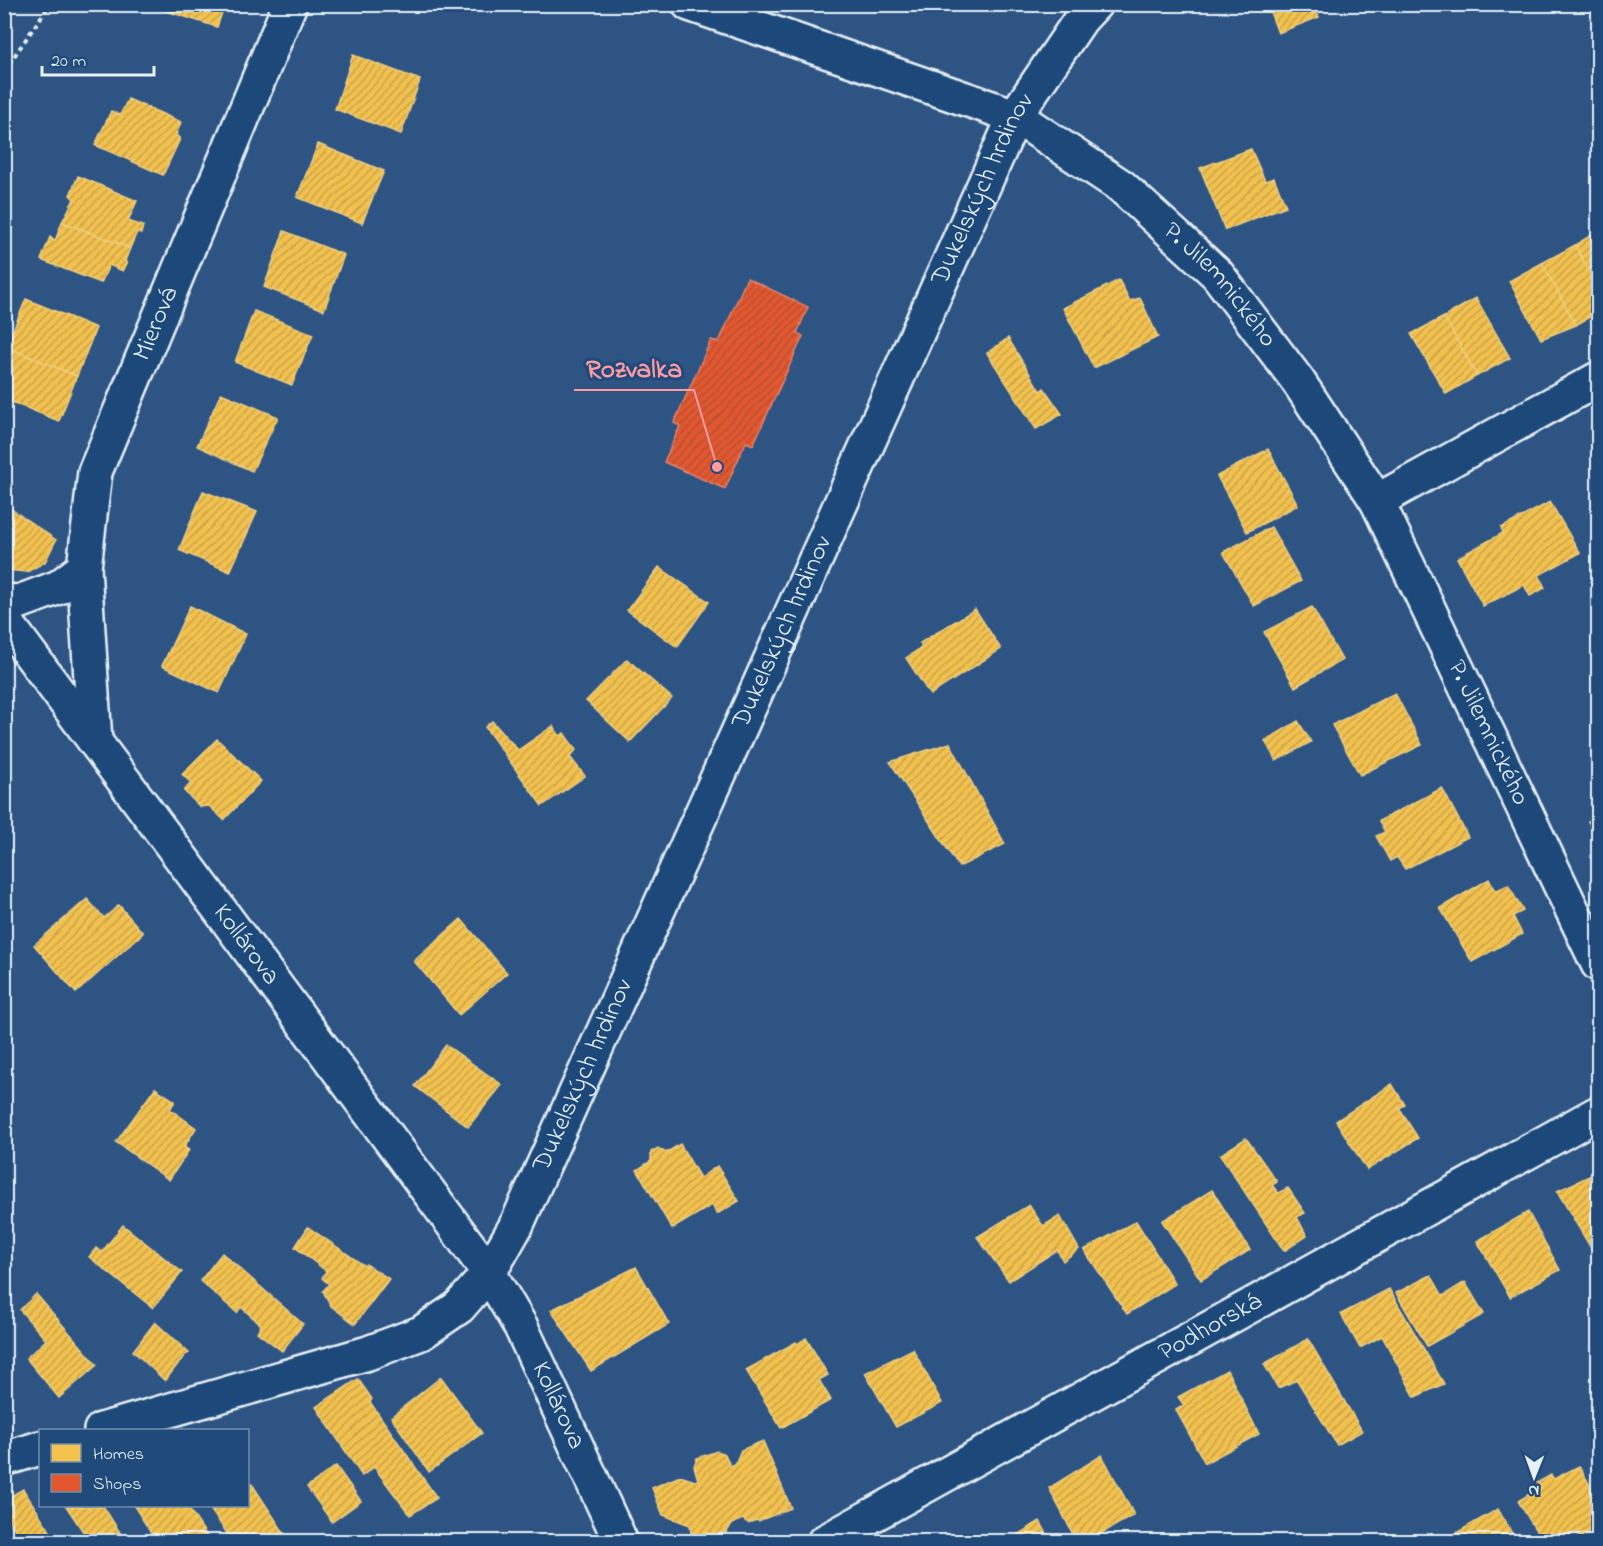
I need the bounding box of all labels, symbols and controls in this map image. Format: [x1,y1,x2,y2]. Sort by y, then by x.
scale bar [42,39,154,77]
text: 20 m [51,49,86,75]
street label: Dukelských hrdinov [922,85,1045,293]
street label: P. Jilemnického [1154,214,1286,356]
street label: Mierová [124,281,189,367]
callout: Rozvalka [574,345,694,390]
text: Rozvalka [586,351,682,390]
street label: Dukelských hrdinov [723,529,843,736]
street label: P. Jilemnického [1437,654,1539,812]
street label: Kollárova [203,896,289,994]
street label: Dukelských hrdinov [523,972,644,1179]
street label: Podhorská [1152,1284,1269,1372]
street label: Kollárova [521,1356,595,1456]
legend [39,1429,249,1507]
text: Homes [93,1442,144,1468]
north arrow [1504,1447,1564,1507]
text: Shops [93,1472,141,1498]
text: N [1528,1478,1539,1502]

